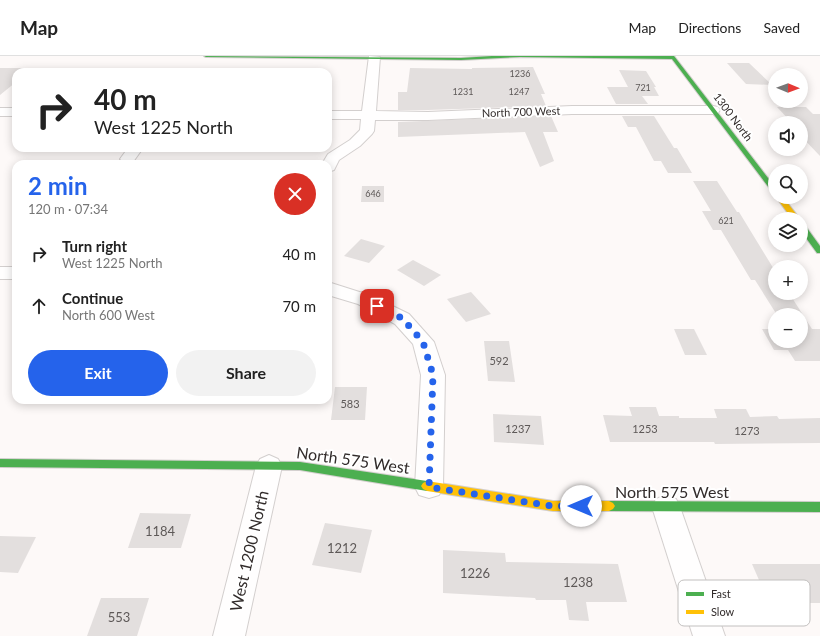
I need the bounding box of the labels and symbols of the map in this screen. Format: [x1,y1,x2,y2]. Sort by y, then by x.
house number: 1236 [510,68,530,79]
north arrow [768,68,808,108]
house number: 721 [635,82,651,93]
house number: 1231 [453,86,473,97]
house number: 1247 [509,86,529,97]
street label: 1300 North [711,90,756,143]
street label: North 700 West [482,104,560,119]
house number: 646 [365,188,381,199]
house number: 621 [718,215,734,226]
pin [360,289,394,323]
house number: 592 [489,354,509,367]
house number: 583 [340,397,360,410]
house number: 1237 [505,422,531,435]
house number: 1253 [632,422,658,435]
house number: 1273 [734,424,760,437]
street label: North 575 West [295,442,411,477]
street label: North 575 West [615,482,729,501]
position arrow [560,485,602,527]
street label: West 1200 North [225,489,272,613]
house number: 1184 [145,523,176,539]
house number: 1212 [327,540,357,556]
house number: 1226 [460,565,490,581]
house number: 1238 [563,574,593,590]
legend [678,580,810,626]
text: Fast [711,587,731,600]
text: Slow [711,605,735,618]
house number: 553 [108,609,130,625]

